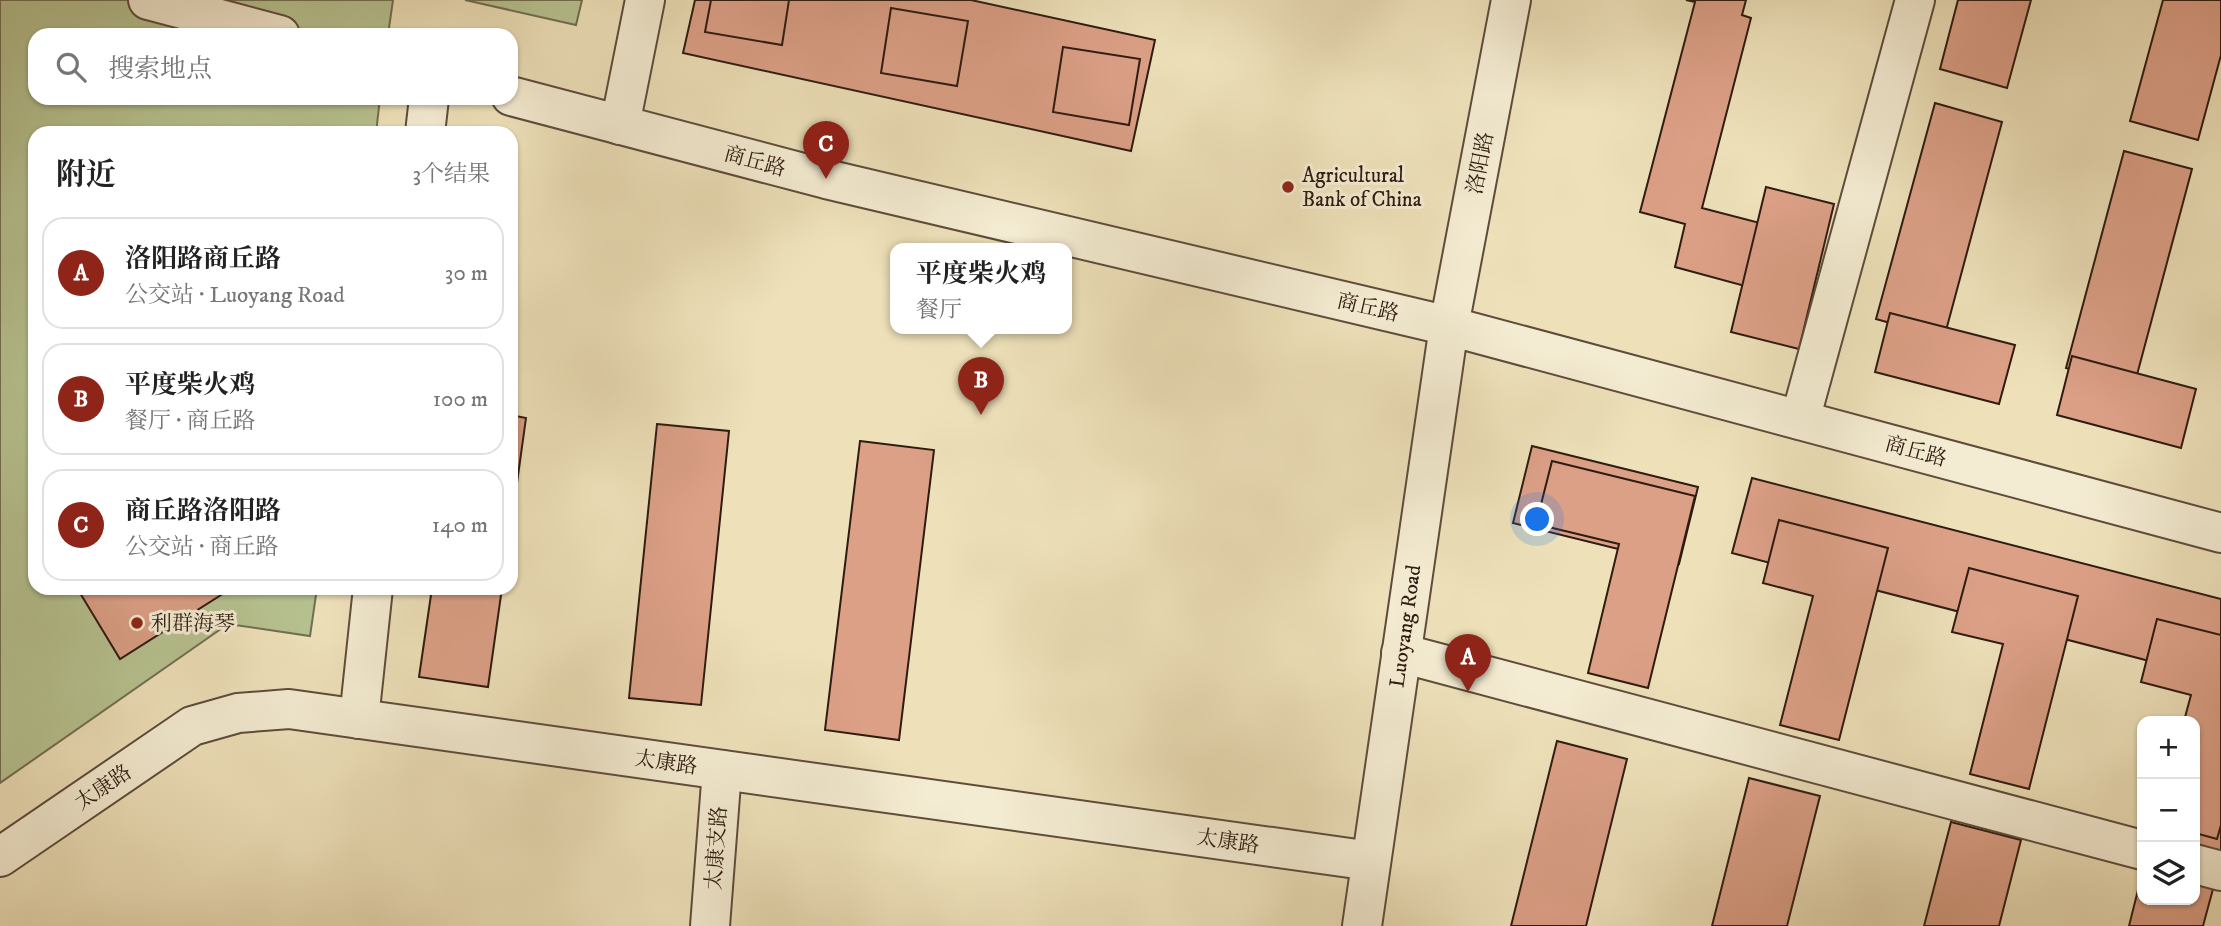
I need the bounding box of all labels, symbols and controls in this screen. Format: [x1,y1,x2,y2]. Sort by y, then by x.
search box [28,28,518,105]
icon: search [52,48,90,86]
text: 搜索地点 [108,53,212,86]
pin: C [803,121,849,179]
street label: 洛阳路 [1462,130,1500,197]
street label: 商丘路 [721,141,789,183]
text: 附近 [56,157,116,194]
text: 3个结果 [412,160,490,189]
place label: Agricultural Bank of China [1302,163,1422,213]
marker: Agricultural Bank of China [1280,179,1296,195]
text: 洛阳路商丘路 [125,243,281,276]
popup [890,243,1072,334]
text: 平度柴火鸡 [916,258,1046,291]
text: A [74,259,88,288]
text: 30 m [445,259,488,288]
text: 公交站 · Luoyang Road [125,281,345,310]
street label: 商丘路 [1334,288,1401,328]
text: 餐厅 [916,296,962,325]
pin: B [958,357,1004,415]
text: 平度柴火鸡 [125,369,255,402]
text: B [74,385,88,414]
text: 100 m [433,385,488,414]
text: 餐厅 · 商丘路 [125,407,255,436]
street label: 商丘路 [1882,431,1950,473]
text: 商丘路洛阳路 [125,495,281,528]
your location [1520,502,1554,536]
text: C [73,511,89,540]
text: 140 m [432,511,488,540]
text: 公交站 · 商丘路 [125,533,278,562]
street label: Luoyang Road [1385,563,1428,689]
place label: 利群海琴 [151,611,235,637]
marker: 利群海琴 [129,615,145,631]
pin: A [1445,634,1491,692]
map controls [2137,716,2200,905]
button: + [2137,716,2200,779]
street label: 太康路 [633,746,699,780]
street label: 太康路 [70,759,137,816]
button: − [2137,779,2200,842]
street label: 太康支路 [701,805,733,891]
street label: 太康路 [1195,825,1261,859]
button: layers [2137,842,2200,905]

